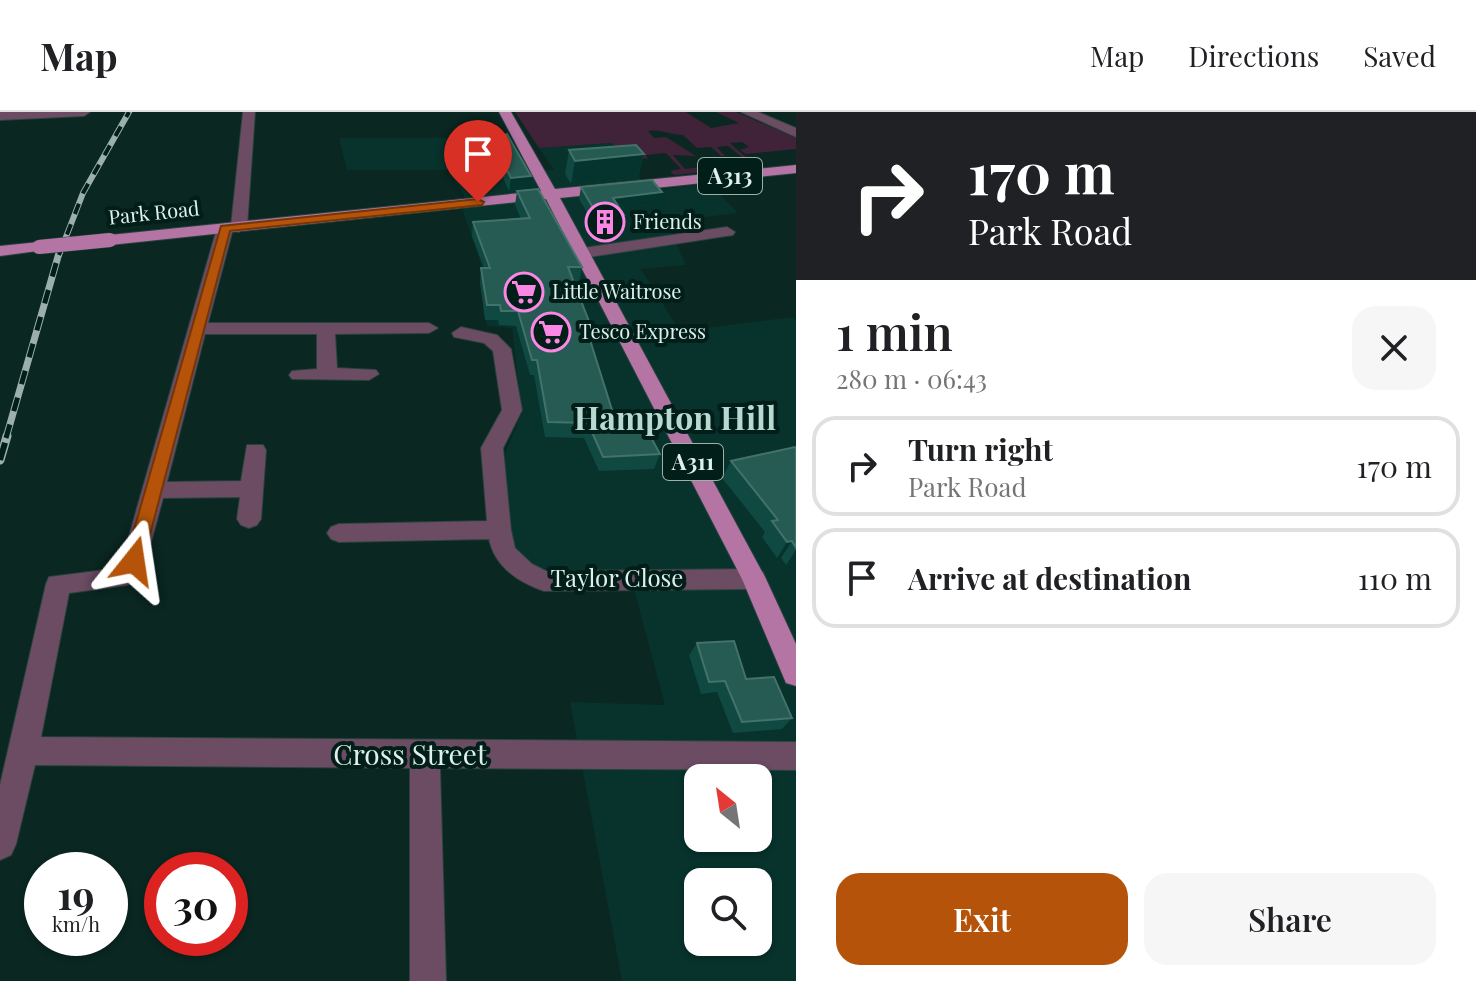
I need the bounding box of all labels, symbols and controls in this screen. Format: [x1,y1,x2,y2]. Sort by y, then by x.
text: Map [40,30,117,81]
text: Map [1090,37,1144,74]
text: Directions [1188,37,1319,74]
text: Saved [1363,37,1436,74]
pin [444,120,512,202]
icon: arrive [456,132,500,176]
text: 170 m [968,134,1115,209]
icon: right [836,144,940,248]
road number: A313 [698,158,762,194]
street label: Park Road [107,193,201,230]
building icon: Friends [584,201,626,243]
text: Park Road [968,206,1132,254]
place label: Friends [633,207,702,234]
supermarket icon: Little Waitrose [503,271,545,313]
place label: Little Waitrose [552,277,681,304]
text: 1 min [836,299,953,363]
button: close [1352,306,1436,390]
supermarket icon: Tesco Express [530,311,572,353]
place label: Tesco Express [579,317,706,344]
text: 280 m · 06:43 [836,361,987,396]
district label: Hampton Hill [574,395,776,438]
text: Turn right [908,429,1053,469]
road number: A311 [663,444,723,480]
icon: right [840,444,884,488]
text: 170 m [1357,446,1432,486]
text: Park Road [908,469,1027,504]
position arrow [92,519,176,603]
icon: arrive [840,556,884,600]
text: Arrive at destination [908,558,1191,598]
text: 110 m [1358,558,1432,598]
street label: Taylor Close [551,561,683,593]
street label: Cross Street [333,735,488,772]
north arrow [684,764,772,852]
map controls [684,764,772,956]
speed limit sign: 30 [144,852,248,956]
text: 19 [57,867,95,920]
button: search [684,868,772,956]
button: Exit [836,873,1128,965]
button: Share [1144,873,1436,965]
text: km/h [52,910,100,937]

